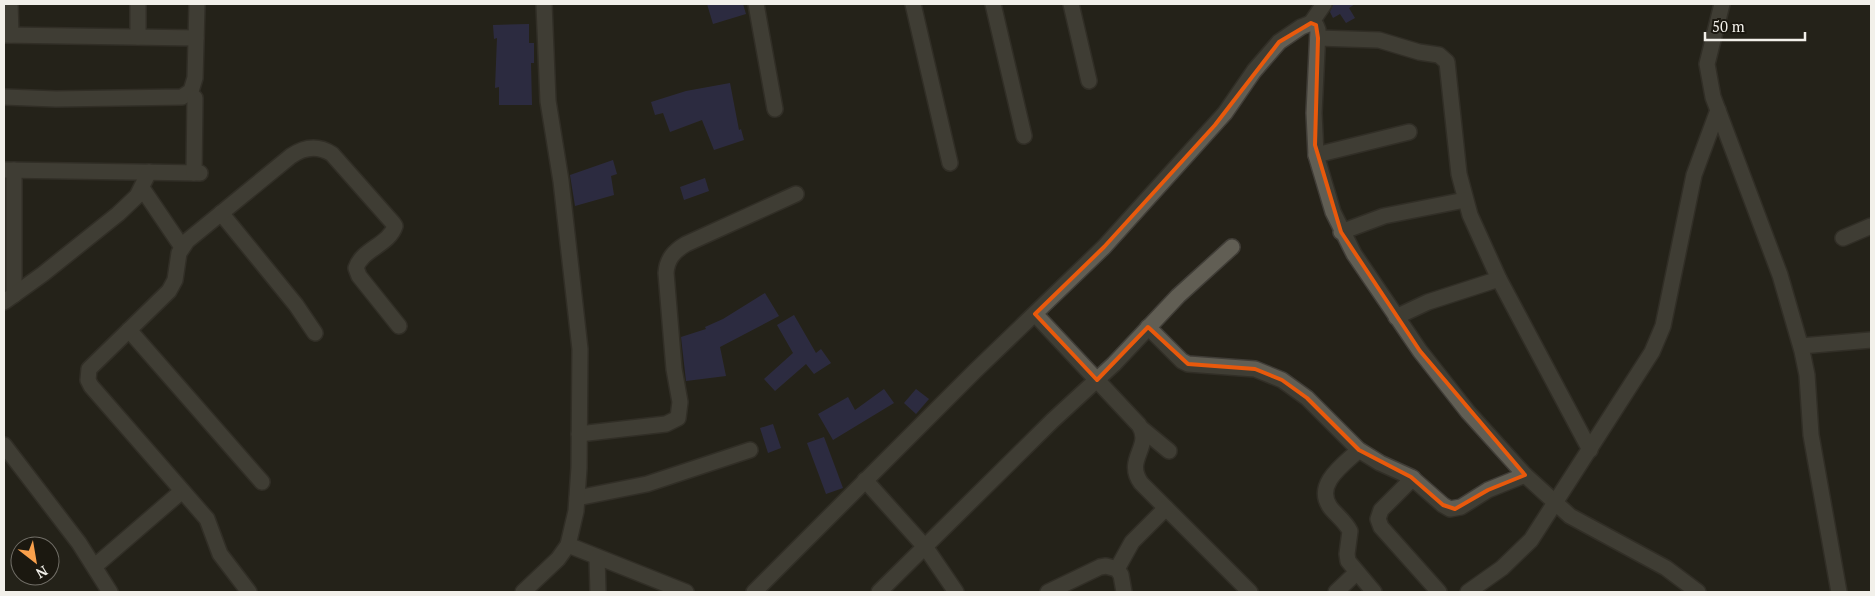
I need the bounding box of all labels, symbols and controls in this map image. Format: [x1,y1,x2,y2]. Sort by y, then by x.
scale bar [1705,10,1805,42]
text: 50 m [1712,16,1745,36]
north arrow [10,536,60,586]
text: N [32,562,51,584]

